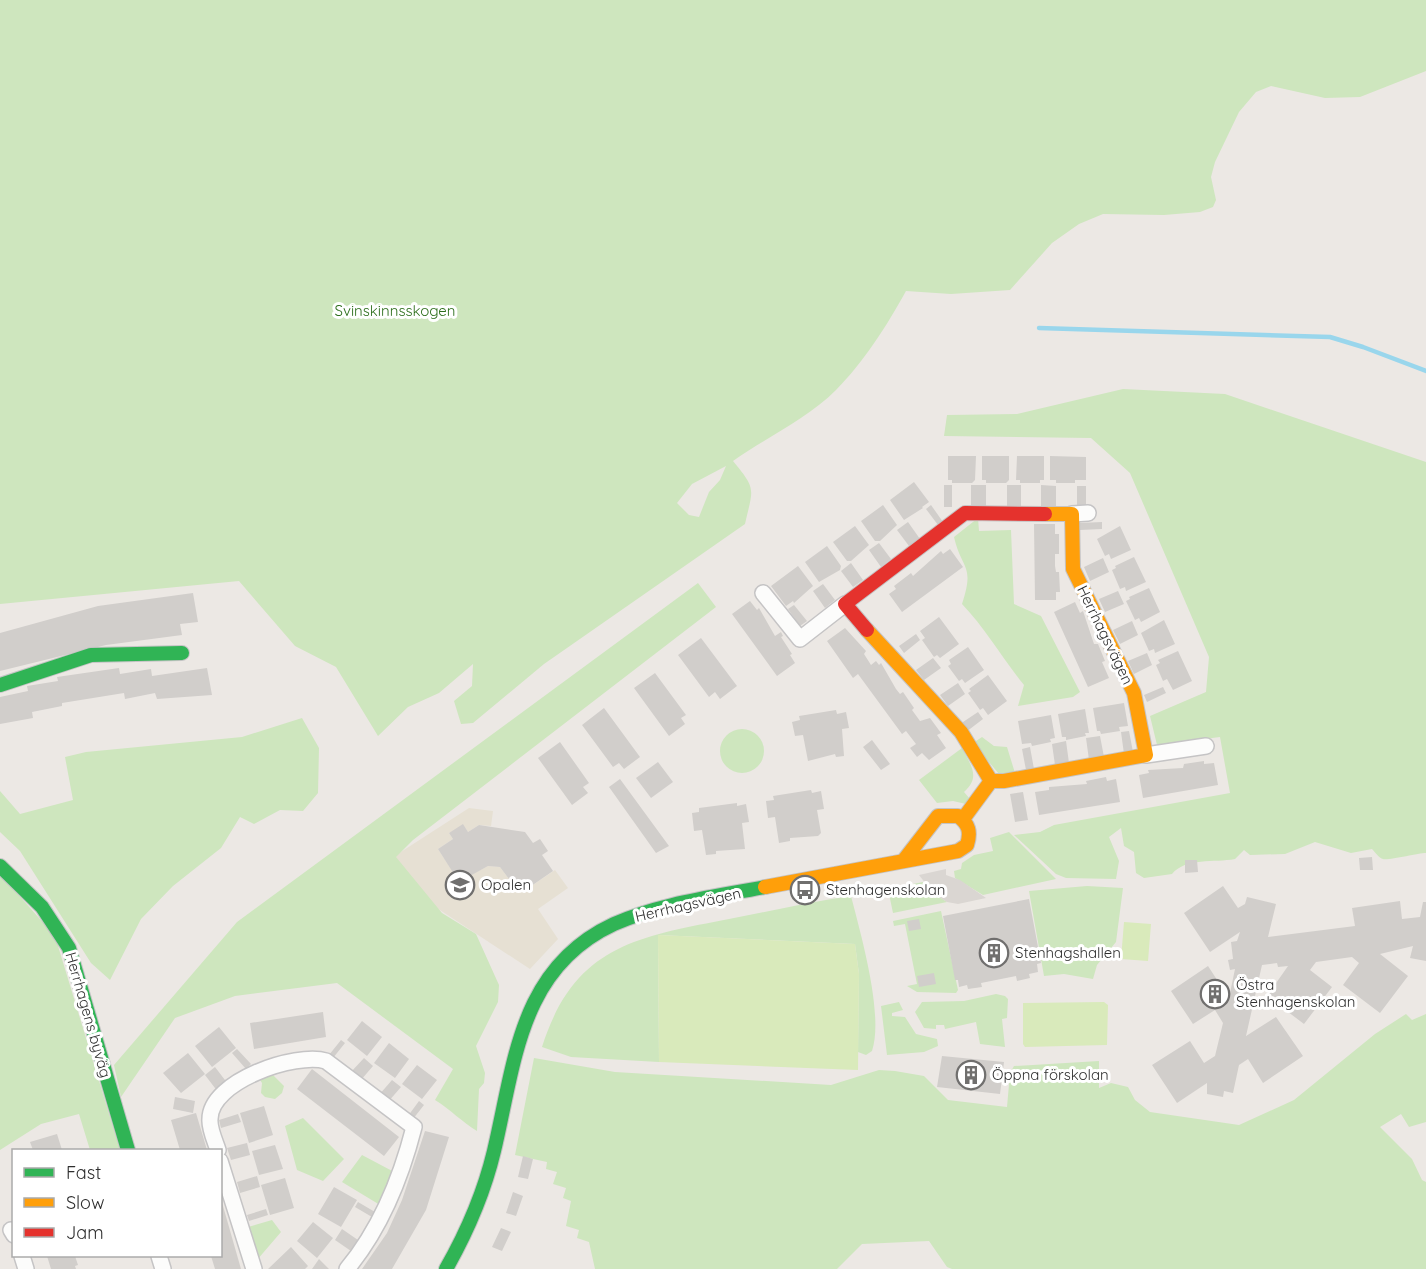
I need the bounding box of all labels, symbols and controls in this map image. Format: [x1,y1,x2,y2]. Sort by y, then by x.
park label: Svinskinnsskogen [335,301,455,320]
street label: Herrhagsvägen [1073,582,1138,687]
school or university icon: Opalen [444,869,476,901]
bus stop icon: Stenhagenskolan [789,874,821,906]
place label: Opalen [481,875,531,894]
place label: Stenhagenskolan [826,880,945,899]
street label: Herrhagsvägen [633,883,743,926]
building icon: Stenhagshallen [978,937,1010,969]
place label: Stenhagshallen [1015,943,1121,962]
street label: Herrhagens byväg [61,950,115,1080]
place label: Östra Stenhagenskolan [1236,975,1355,1011]
building icon: Östra Stenhagenskolan [1199,978,1231,1010]
building icon: Öppna förskolan [955,1059,987,1091]
place label: Öppna förskolan [992,1065,1109,1084]
legend [12,1149,222,1257]
text: Fast [66,1161,101,1184]
text: Slow [66,1191,104,1214]
text: Jam [66,1221,104,1244]

